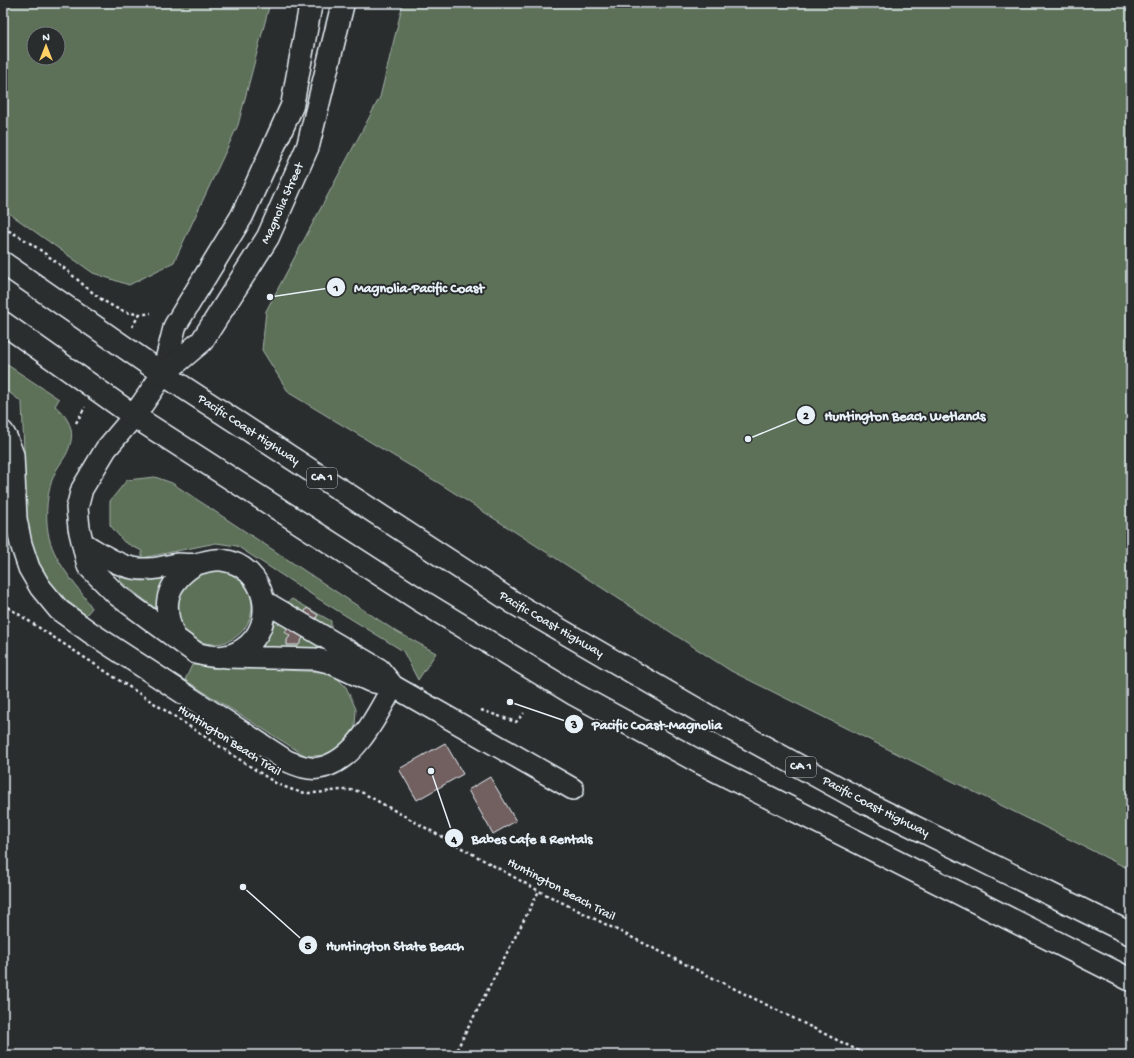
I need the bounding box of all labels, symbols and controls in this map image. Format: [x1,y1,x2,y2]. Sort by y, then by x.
north arrow [26,26,66,66]
text: N [42,32,50,44]
street label: Magnolia Street [258,159,308,247]
callout: Magnolia-Pacific Coast [326,274,492,300]
text: Magnolia-Pacific Coast [354,281,485,298]
text: 1 [333,282,339,296]
street label: Pacific Coast Highway [194,391,303,469]
callout: Huntington Beach Wetlands [796,402,993,428]
text: Huntington Beach Wetlands [825,409,986,426]
text: 2 [803,410,809,424]
road number: CA 1 [307,468,337,488]
street label: Pacific Coast Highway [496,587,607,661]
street label: Huntington Beach Trail [174,702,284,780]
callout: Pacific Coast-Magnolia [564,711,730,737]
text: Pacific Coast-Magnolia [591,718,723,735]
text: 3 [570,719,577,733]
road number: CA 1 [786,757,816,777]
street label: Pacific Coast Highway [819,772,932,841]
callout: Babes Cafe & Rentals [444,825,601,851]
text: Babes Cafe & Rentals [471,832,593,849]
text: 4 [450,834,457,848]
street label: Huntington Beach Trail [504,855,618,925]
callout: Huntington State Beach [298,932,472,958]
text: Huntington State Beach [326,939,465,956]
text: 5 [305,940,312,954]

